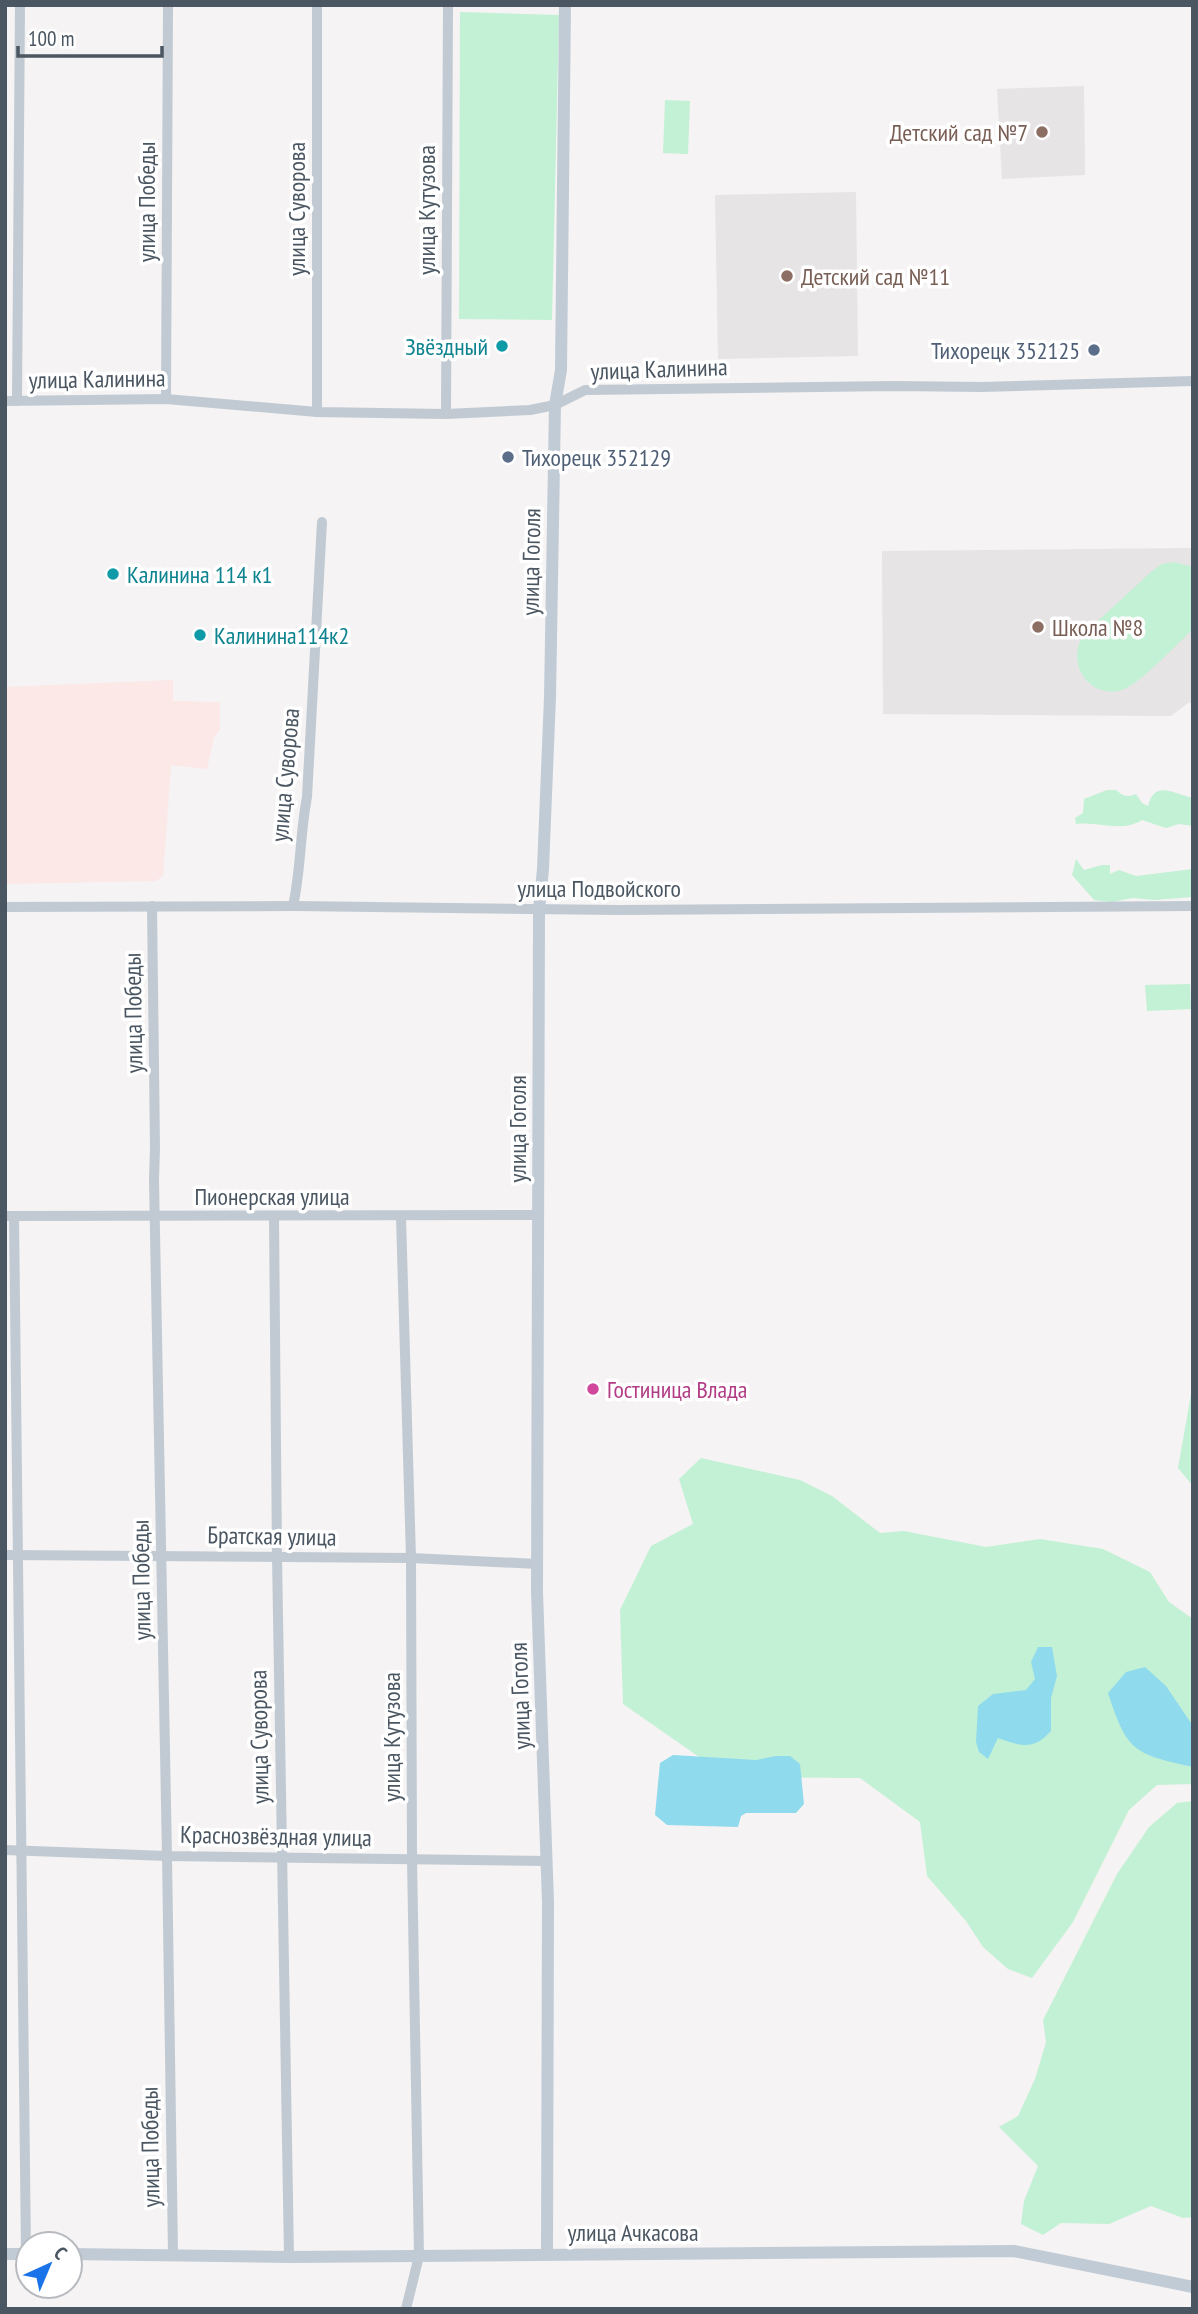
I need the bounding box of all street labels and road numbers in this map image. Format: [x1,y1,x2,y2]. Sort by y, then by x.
street label: улица Победы [131,142,162,262]
street label: улица Суворова [281,142,312,276]
street label: улица Кутузова [411,145,442,275]
street label: улица Калинина [590,351,728,387]
street label: улица Калинина [28,362,166,396]
street label: улица Гоголя [515,508,547,616]
street label: улица Суворова [264,707,306,843]
street label: улица Подвойского [517,873,681,904]
street label: улица Победы [116,952,150,1074]
street label: улица Гоголя [502,1075,533,1183]
street label: Пионерская улица [194,1181,350,1212]
street label: улица Победы [124,1519,158,1641]
street label: Братская улица [207,1519,337,1553]
street label: улица Гоголя [503,1642,537,1750]
street label: улица Суворова [242,1670,276,1804]
street label: улица Кутузова [376,1672,407,1802]
street label: Краснозвёздная улица [180,1819,372,1853]
street label: улица Победы [133,2086,167,2208]
street label: улица Ачкасова [567,2217,699,2248]

